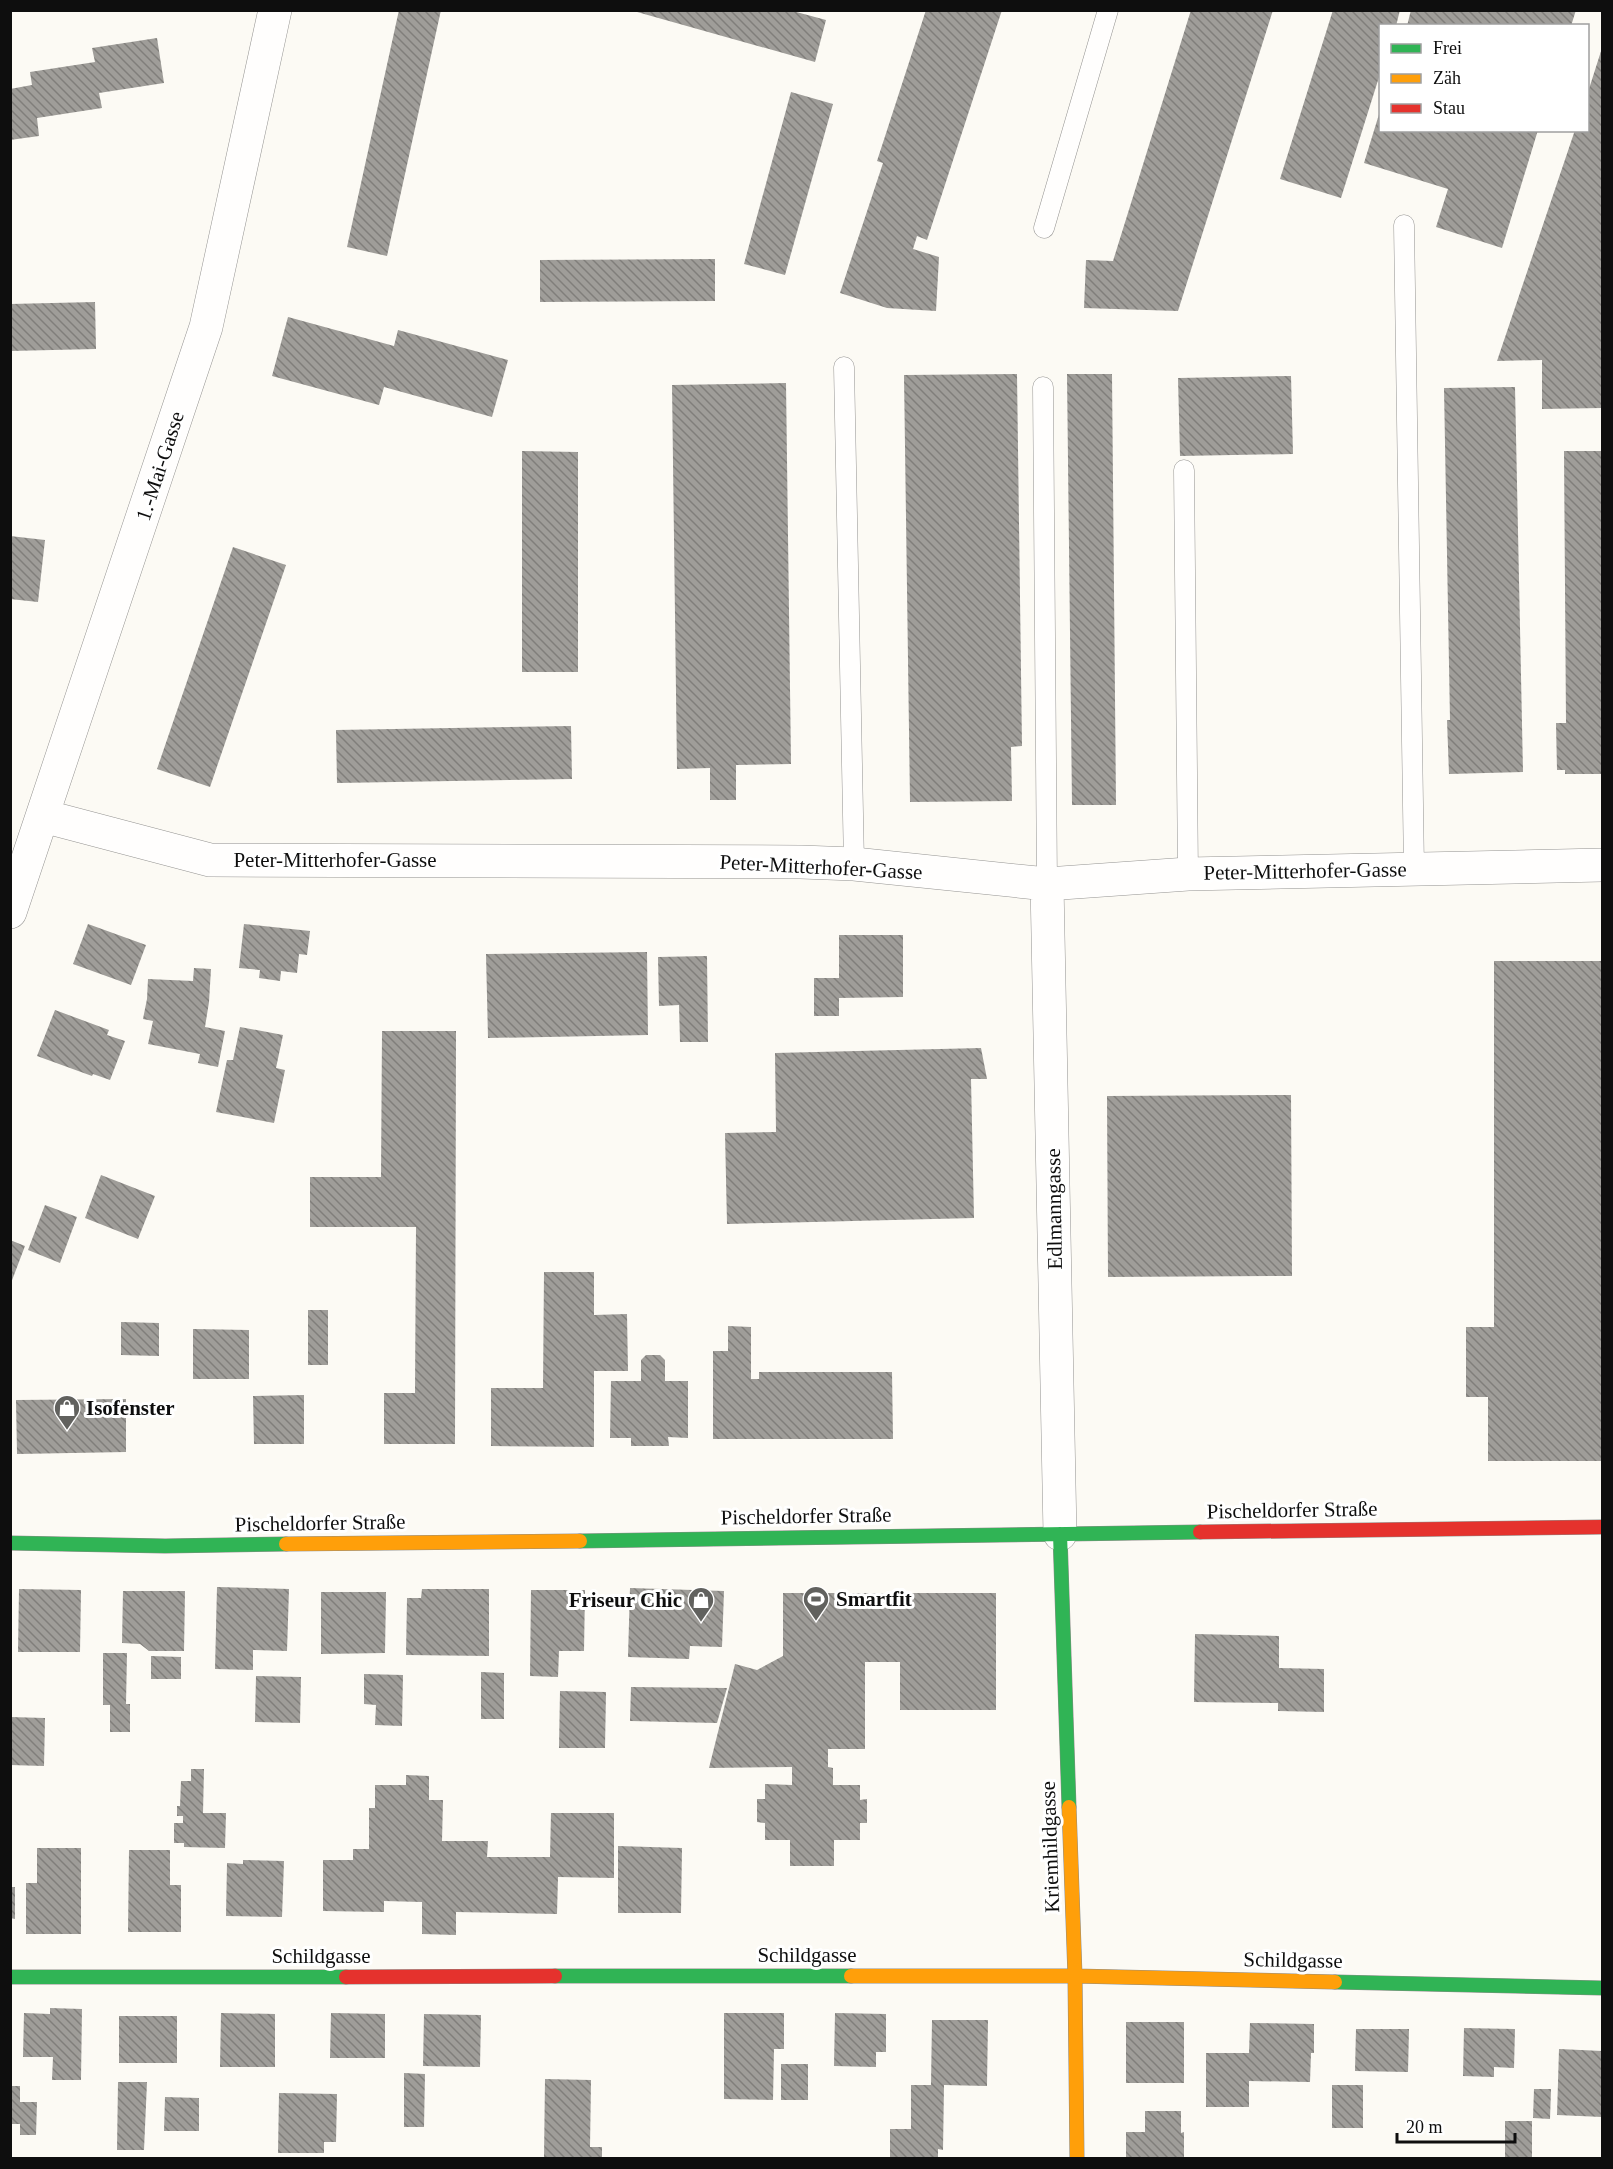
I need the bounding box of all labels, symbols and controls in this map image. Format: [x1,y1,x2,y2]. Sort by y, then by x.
legend [1379,24,1589,132]
text: Frei [1433,38,1462,58]
text: Zäh [1433,68,1461,88]
text: Stau [1433,98,1465,118]
street label: 1.-Mai-Gasse [131,408,189,524]
street label: Peter-Mitterhofer-Gasse [233,848,437,872]
street label: Peter-Mitterhofer-Gasse [719,850,923,884]
street label: Peter-Mitterhofer-Gasse [1203,857,1407,885]
street label: Edlmanngasse [1041,1148,1067,1270]
shop icon: Isofenster [52,1393,82,1431]
place label: Isofenster [86,1396,175,1420]
street label: Pischeldorfer Straße [1206,1497,1378,1523]
street label: Pischeldorfer Straße [720,1503,892,1529]
street label: Pischeldorfer Straße [234,1510,406,1536]
sports icon: Smartfit [801,1584,831,1622]
shop icon: Friseur Chic [686,1585,716,1623]
place label: Smartfit [836,1587,912,1611]
place label: Friseur Chic [569,1588,682,1612]
street label: Kriemhildgasse [1036,1781,1064,1913]
street label: Schildgasse [757,1943,857,1967]
street label: Schildgasse [271,1944,371,1968]
street label: Schildgasse [1243,1947,1343,1973]
scale bar [1397,2106,1516,2144]
text: 20 m [1406,2117,1443,2137]

